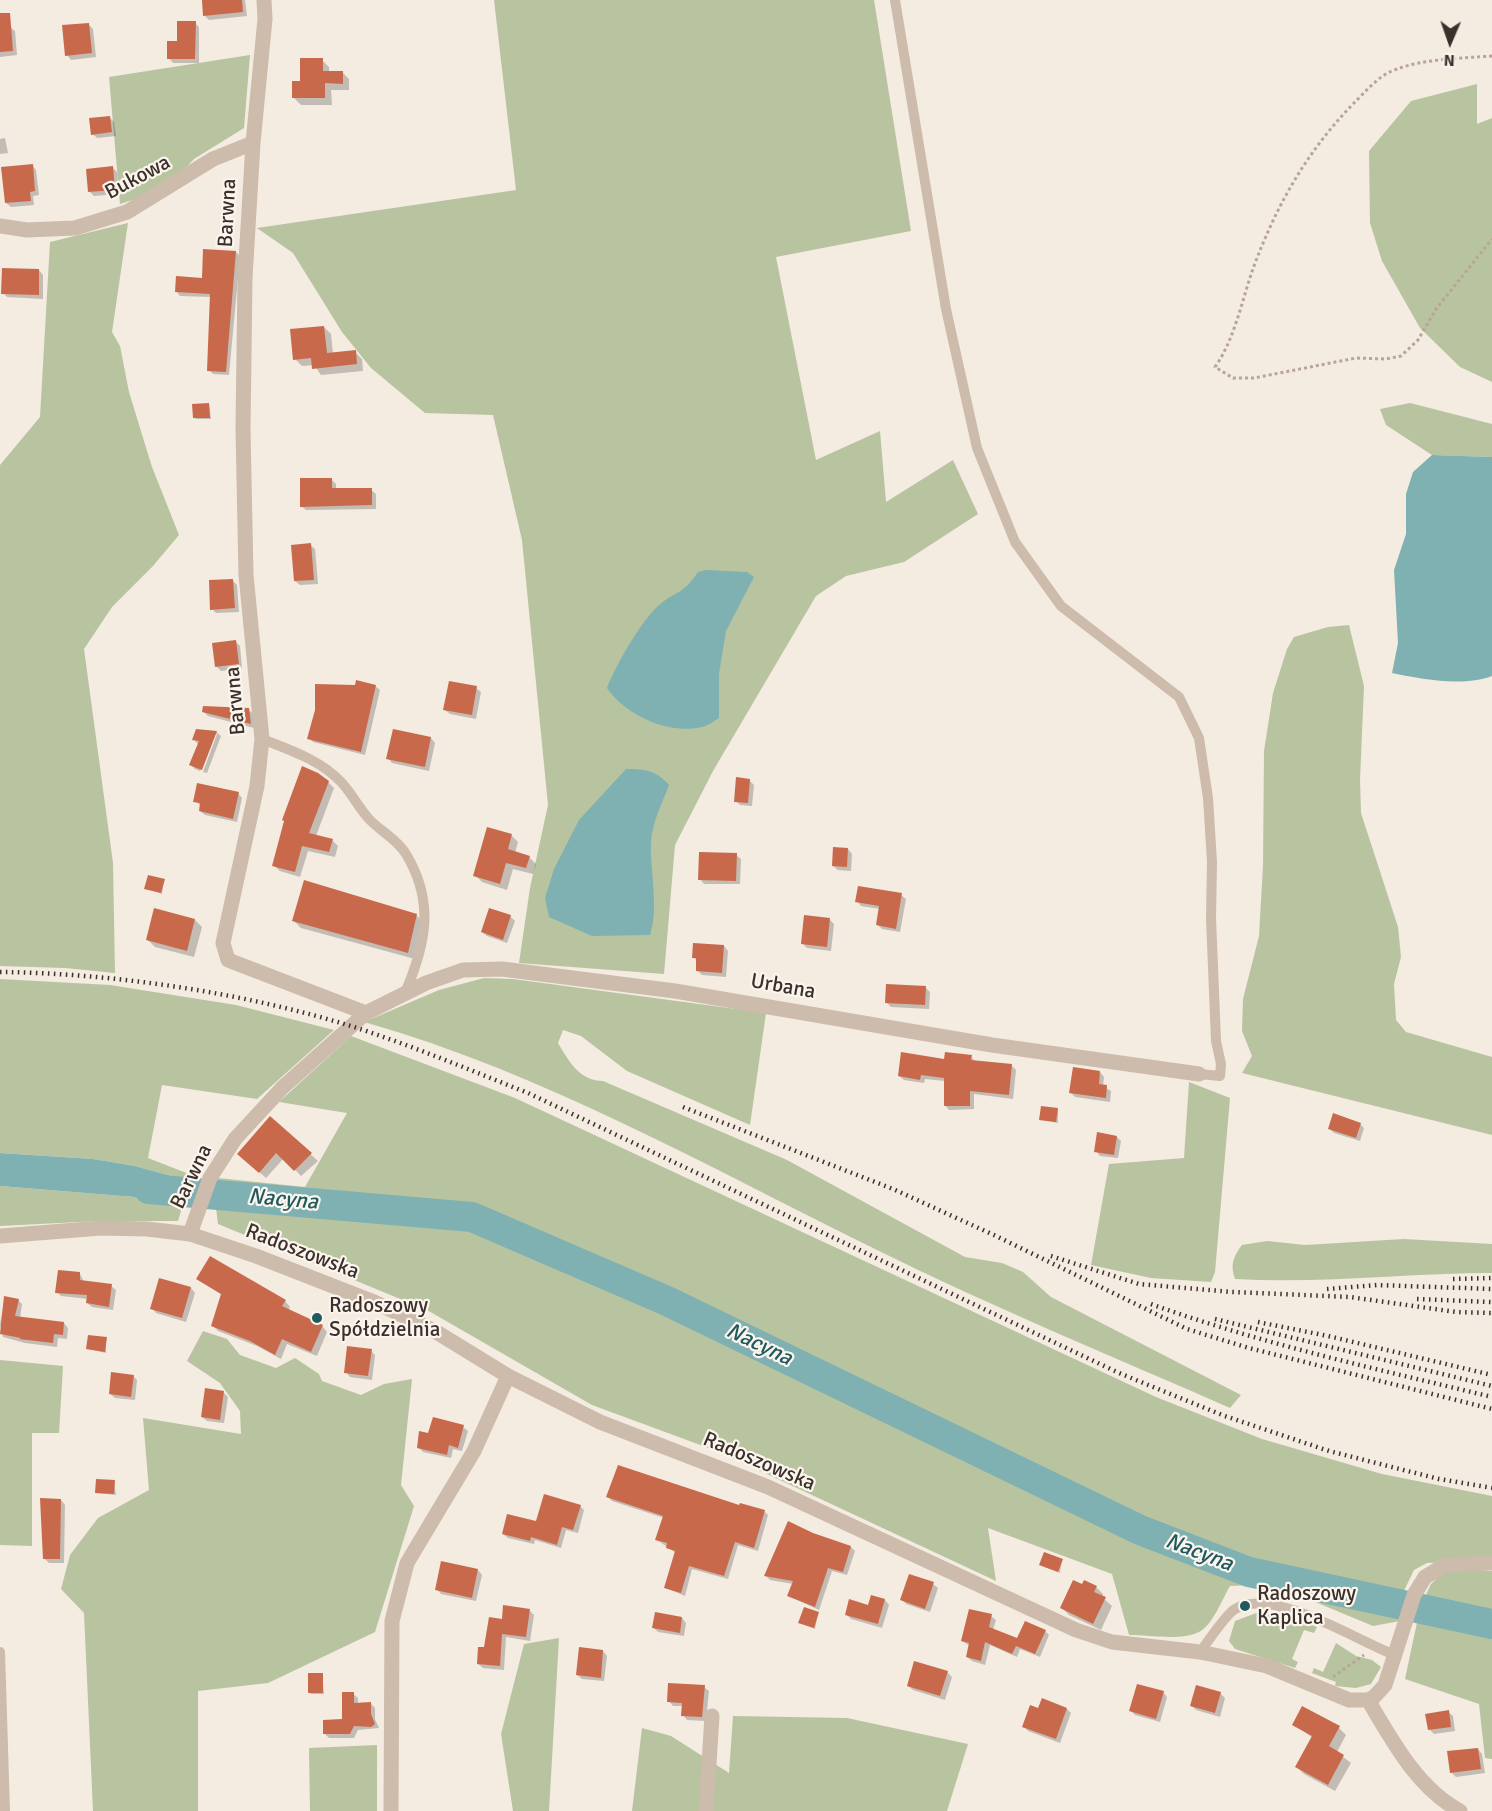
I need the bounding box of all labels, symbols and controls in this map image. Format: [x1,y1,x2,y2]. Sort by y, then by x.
north arrow [1420,12,1480,72]
text: N [1443,50,1455,70]
street label: Bukowa [101,150,175,206]
street label: Barwna [214,178,242,248]
street label: Barwna [220,666,252,736]
street label: Urbana [749,969,817,1005]
street label: Barwna [166,1141,218,1213]
water label: Nacyna [247,1184,319,1216]
street label: Radoszowska [242,1219,362,1285]
place label: Radoszowy Spółdzielnia [329,1293,440,1343]
marker: Radoszowy Spółdzielnia [310,1311,324,1325]
water label: Nacyna [722,1318,796,1372]
street label: Radoszowska [699,1427,819,1497]
water label: Nacyna [1162,1528,1236,1578]
place label: Radoszowy Kaplica [1257,1581,1356,1631]
marker: Radoszowy Kaplica [1238,1599,1252,1613]

